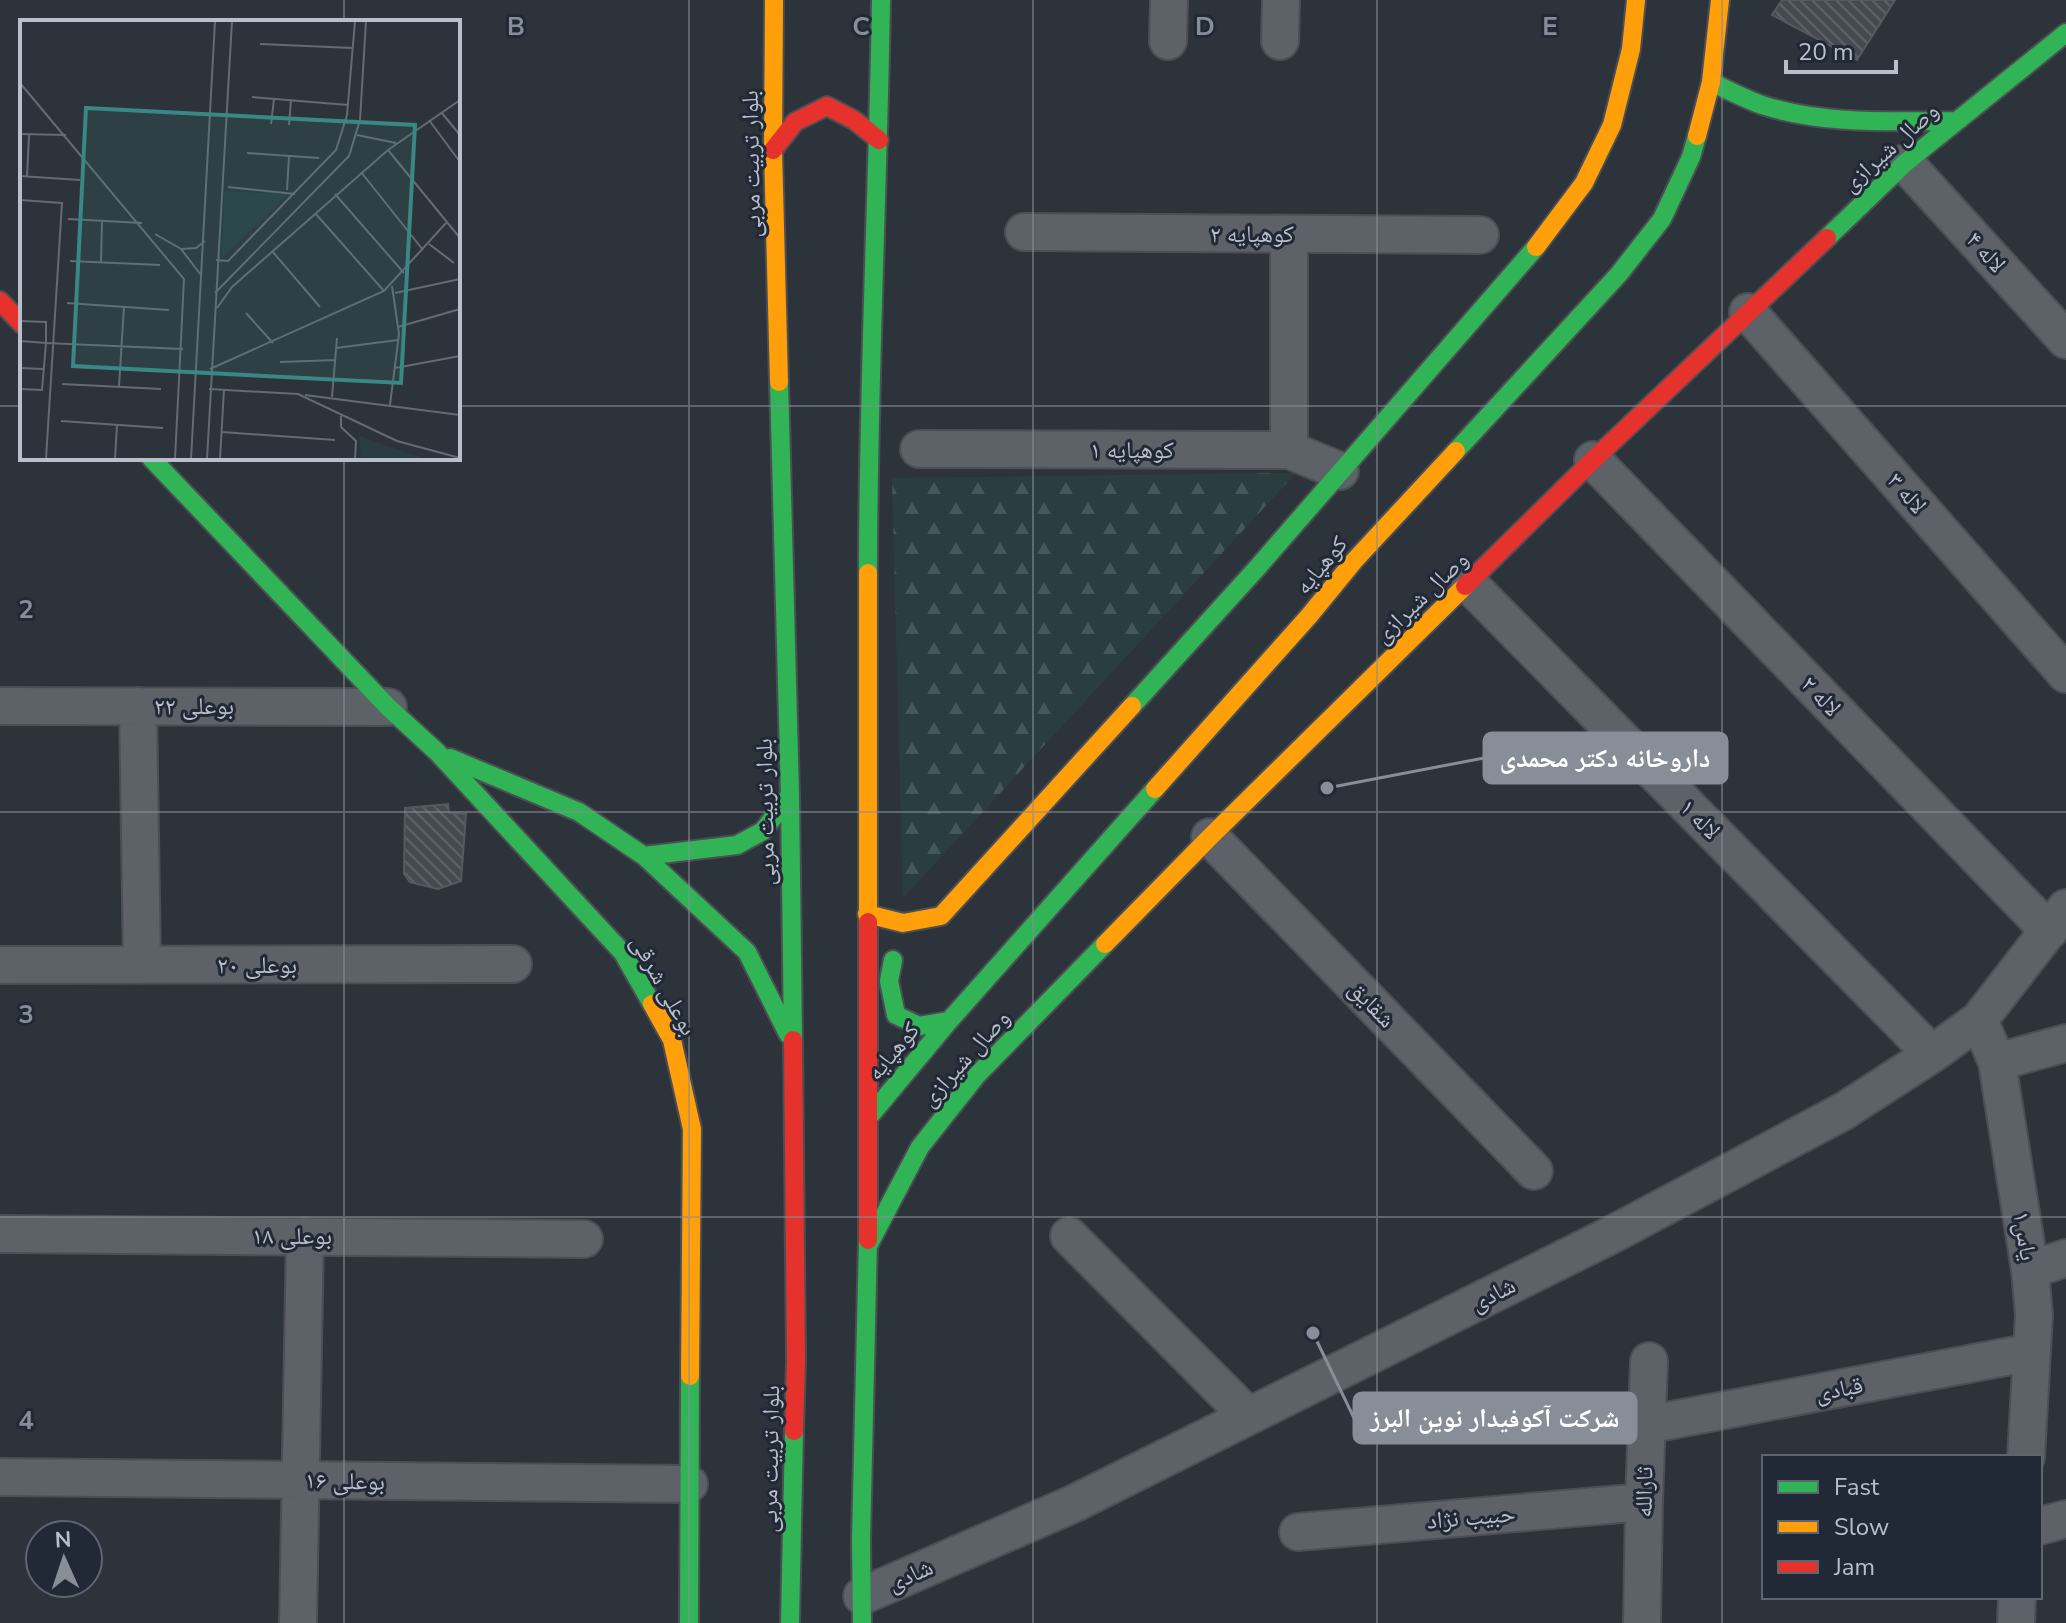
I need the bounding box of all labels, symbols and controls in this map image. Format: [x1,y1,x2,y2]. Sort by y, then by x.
text: B [507,9,525,44]
text: C [852,9,870,44]
text: D [1195,9,1215,44]
text: E [1542,9,1558,44]
inset map [20,20,460,460]
scale bar [1786,24,1896,74]
text: 20 m [1798,36,1854,68]
street label: بلوار تربیت مربی [734,90,768,238]
street label: وصال شیرازی [1834,95,1946,199]
street label: کوهپایه ۲ [1210,218,1294,250]
street label: لاله ۴ [1959,224,2013,280]
street label: کوهپایه ۱ [1090,434,1174,466]
street label: لاله ۳ [1880,465,1934,521]
street label: کوهپایه [1287,529,1355,601]
street label: وصال شیرازی [1367,544,1475,650]
text: 2 [18,592,34,627]
street label: لاله ۲ [1794,669,1848,723]
street label: بوعلی ۲۲ [154,690,234,722]
callout: داروخانه دکتر محمدی [1484,733,1727,783]
street label: بلوار تربیت مربی [748,738,782,886]
text: داروخانه دکتر محمدی [1500,741,1710,776]
street label: لاله ۱ [1673,792,1727,846]
street label: بوعلی شرقی [623,929,705,1041]
street label: بوعلی ۲۰ [217,949,297,981]
street label: شقایق [1341,973,1403,1035]
text: 3 [18,997,34,1032]
street label: وصال شیرازی [913,1002,1017,1114]
street label: کوهپایه [859,1015,927,1087]
street label: یاس۱ [2005,1209,2045,1263]
street label: بوعلی ۱۸ [252,1220,332,1252]
street label: شادی [1465,1269,1521,1319]
street label: قبادی [1812,1369,1866,1409]
street label: بلوار تربیت مربی [753,1385,787,1533]
callout: شرکت آکوفیدار نوین البرز [1354,1393,1636,1443]
text: شرکت آکوفیدار نوین البرز [1369,1401,1620,1436]
text: 4 [18,1403,34,1438]
legend [1762,1455,2042,1599]
street label: بوعلی ۱۶ [305,1464,385,1498]
street label: ثارالله [1628,1466,1660,1518]
text: Fast [1834,1471,1880,1503]
street label: حبیب نژاد [1425,1497,1517,1537]
text: Slow [1834,1511,1889,1543]
north arrow [24,1519,104,1599]
text: N [54,1525,72,1555]
street label: شادی [882,1551,938,1599]
text: Jam [1833,1551,1875,1583]

